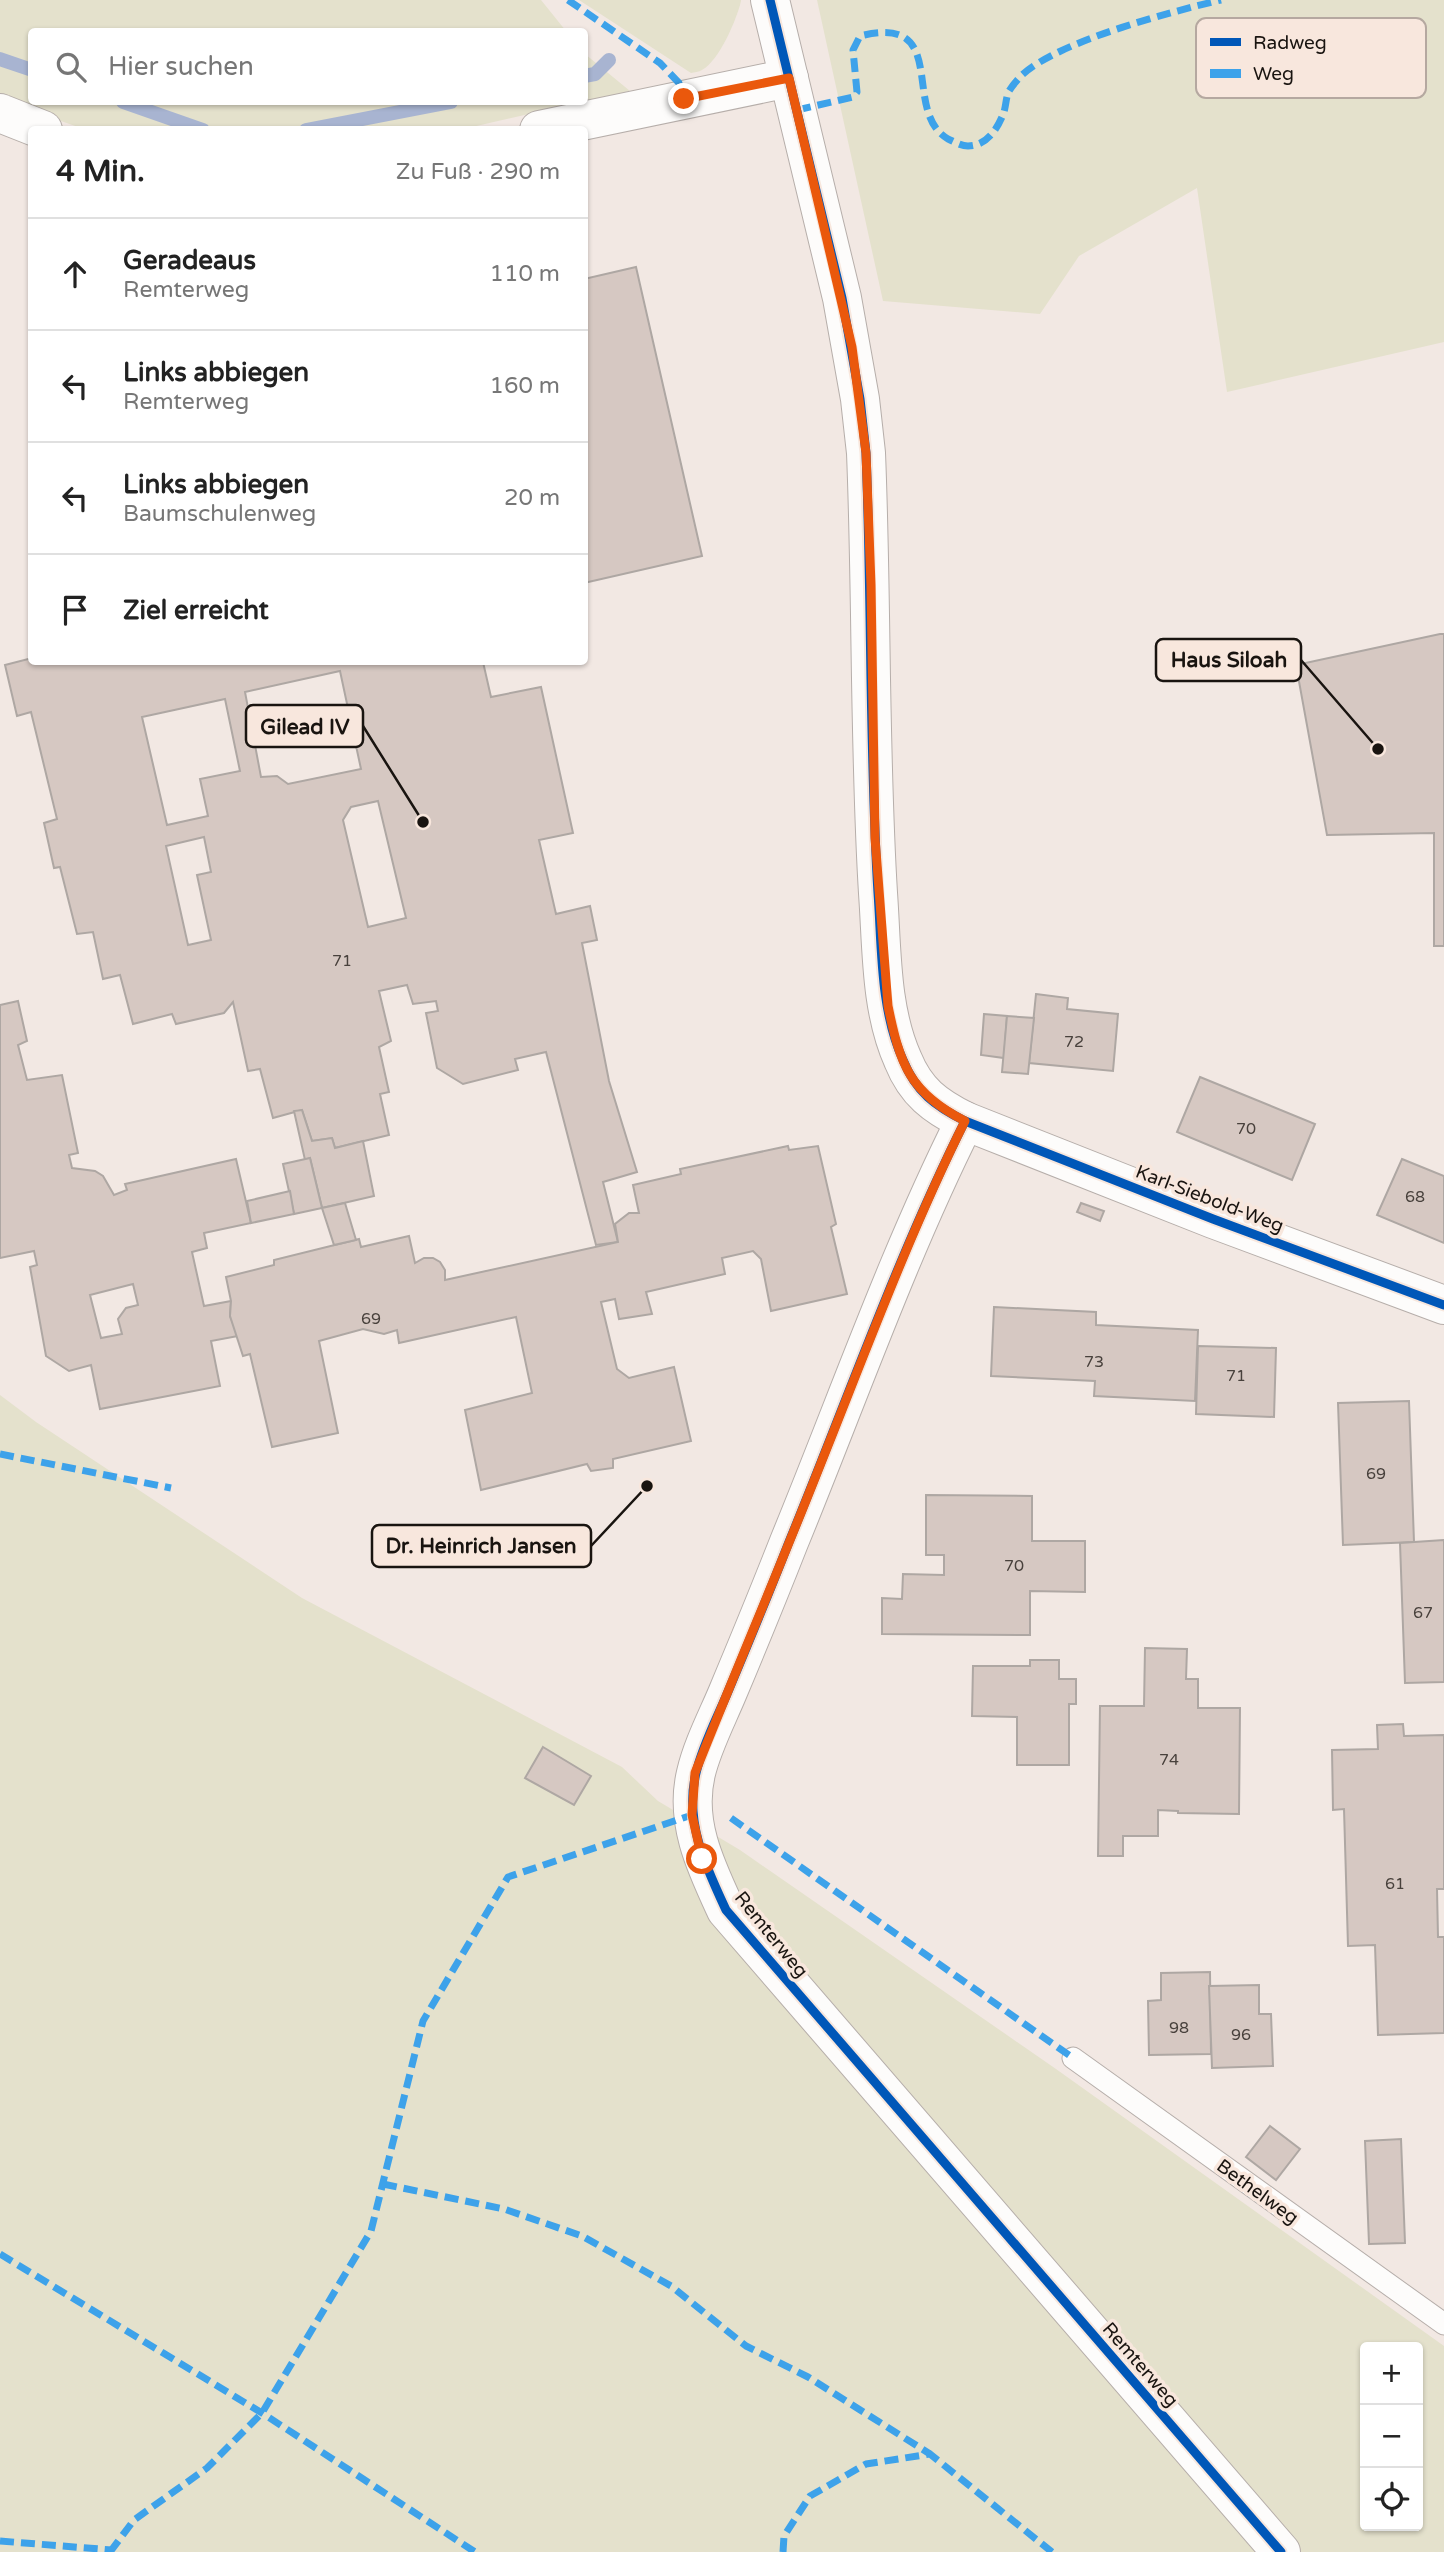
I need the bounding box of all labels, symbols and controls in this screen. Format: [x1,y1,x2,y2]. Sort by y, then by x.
legend [1196,18,1426,98]
search box [28,28,588,105]
text: Radweg [1253,32,1327,54]
icon: search [52,48,90,86]
text: Hier suchen [108,51,254,82]
text: Weg [1253,63,1294,85]
route end [668,83,699,114]
text: 4 Min. [56,153,145,190]
text: Zu Fuß · 290 m [396,158,560,186]
text: Geradeaus [123,245,256,276]
icon: ahead [56,255,94,293]
text: 110 m [490,260,560,288]
text: Remterweg [123,276,249,304]
text: Links abbiegen [123,357,309,388]
icon: left [56,367,94,405]
text: 160 m [490,372,560,400]
text: Remterweg [123,388,249,416]
text: Links abbiegen [123,469,309,500]
icon: left [56,479,94,517]
text: 20 m [504,484,560,512]
text: Baumschulenweg [123,500,316,528]
icon: arrive [56,591,94,629]
text: Ziel erreicht [123,595,269,626]
callout: Haus Siloah [1156,639,1301,681]
text: Haus Siloah [1171,648,1287,673]
callout: Gilead IV [246,705,363,747]
text: Gilead IV [260,715,350,740]
house number: 71 [332,951,352,971]
house number: 72 [1064,1032,1084,1052]
house number: 70 [1236,1119,1256,1139]
street label: Karl-Siebold-Weg [1133,1161,1287,1237]
house number: 68 [1405,1187,1425,1207]
house number: 69 [361,1309,381,1329]
house number: 73 [1084,1352,1104,1372]
house number: 71 [1226,1366,1246,1386]
house number: 69 [1366,1464,1386,1484]
callout: Dr. Heinrich Jansen [372,1525,591,1567]
text: Dr. Heinrich Jansen [385,1534,577,1559]
house number: 70 [1004,1556,1024,1576]
house number: 67 [1413,1603,1433,1623]
house number: 74 [1159,1750,1179,1770]
route start [686,1843,717,1874]
house number: 61 [1385,1874,1405,1894]
street label: Remterweg [730,1887,813,1982]
house number: 98 [1169,2018,1189,2038]
house number: 96 [1231,2025,1251,2045]
street label: Bethelweg [1212,2155,1303,2229]
street label: Remterweg [1098,2318,1183,2411]
map controls [1360,2342,1423,2531]
button: + [1360,2342,1423,2405]
button: − [1360,2405,1423,2468]
button: locate [1360,2468,1423,2531]

